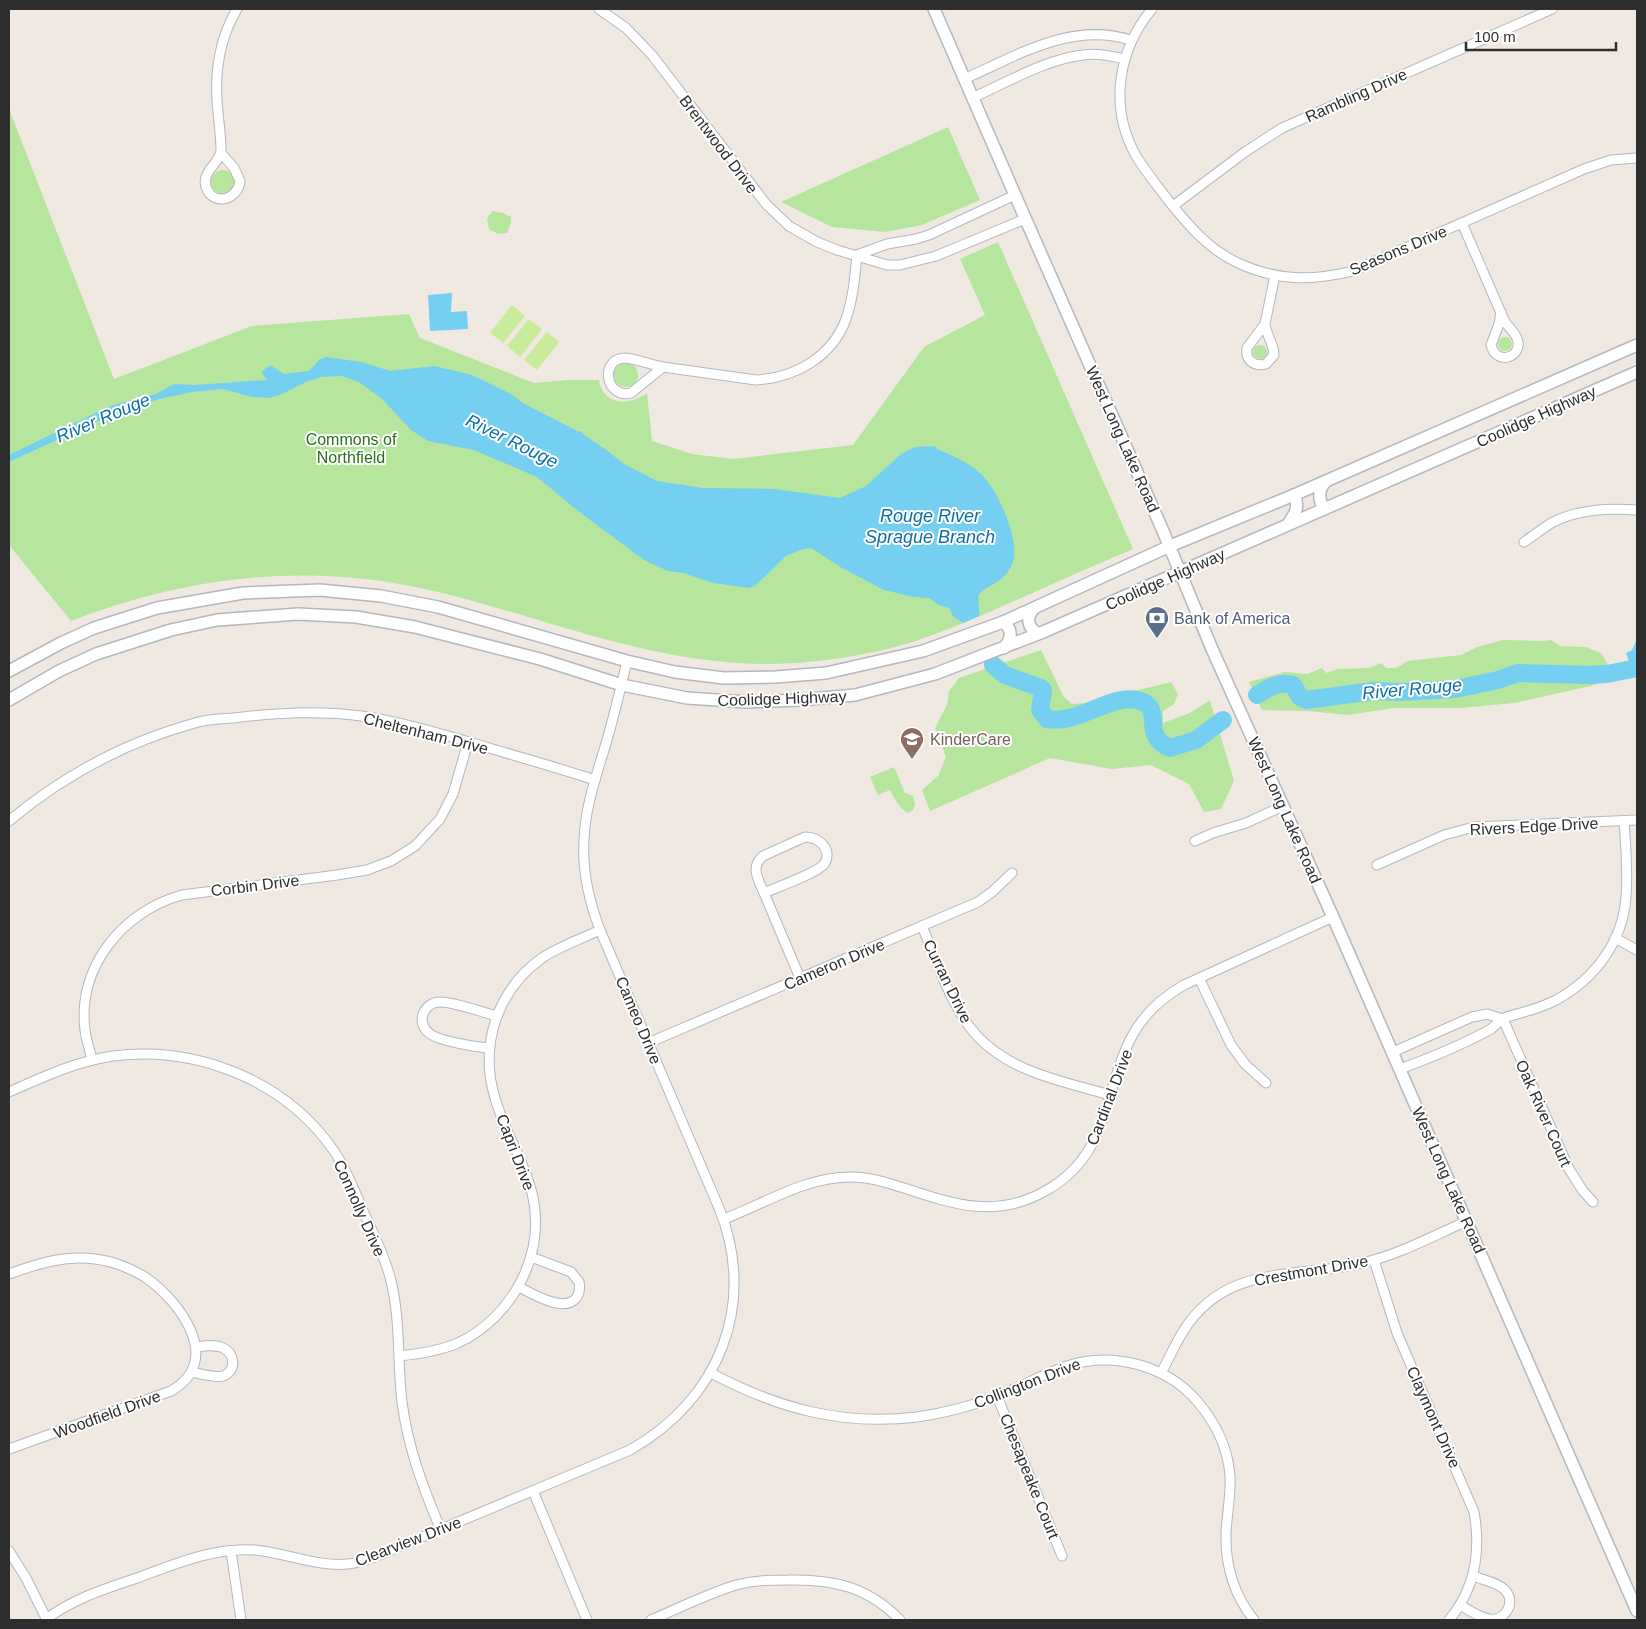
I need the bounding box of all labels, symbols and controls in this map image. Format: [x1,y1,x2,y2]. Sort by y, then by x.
scale bar [1466,20,1616,52]
text: 100 m [1474,28,1516,45]
street label: Rambling Drive [1303,65,1410,125]
street label: Brentwood Drive [676,92,761,197]
street label: Seasons Drive [1347,222,1449,279]
street label: West Long Lake Road [1083,364,1162,515]
street label: Coolidge Highway [1474,382,1599,450]
water label: River Rouge [53,389,153,447]
water label: River Rouge [463,410,561,472]
park label: Commons of Northfield [306,431,397,466]
water label: Rouge River Sprague Branch [865,506,995,547]
street label: Coolidge Highway [1103,545,1228,613]
bank icon: Bank of America [1144,605,1170,639]
place label: Bank of America [1174,610,1291,627]
water label: River Rouge [1361,675,1463,703]
street label: Coolidge Highway [717,688,847,709]
street label: Cheltenham Drive [362,710,490,757]
school or university icon: KinderCare [899,726,925,760]
place label: KinderCare [930,731,1011,748]
street label: West Long Lake Road [1245,735,1324,886]
street label: Rivers Edge Drive [1469,815,1599,838]
street label: Corbin Drive [210,872,300,899]
street label: Cameron Drive [781,936,887,993]
street label: Curran Drive [920,937,975,1026]
street label: Cameo Drive [612,974,665,1067]
street label: Cardinal Drive [1083,1047,1136,1148]
street label: Oak River Court [1512,1057,1575,1170]
street label: West Long Lake Road [1409,1105,1488,1256]
street label: Capri Drive [493,1112,538,1193]
street label: Connolly Drive [331,1157,389,1259]
street label: Crestmont Drive [1253,1252,1370,1289]
street label: Collington Drive [971,1355,1083,1412]
street label: Claymont Drive [1404,1364,1464,1471]
street label: Woodfield Drive [51,1387,163,1442]
street label: Chesapeake Court [997,1411,1063,1542]
street label: Clearview Drive [353,1513,464,1569]

